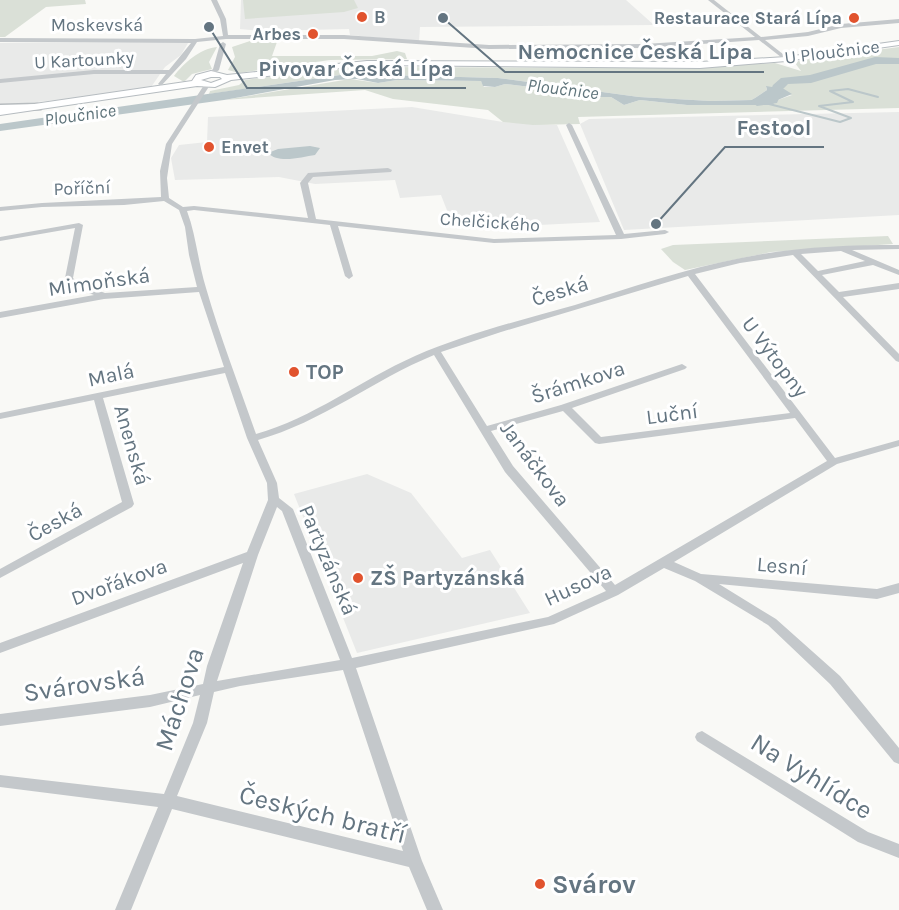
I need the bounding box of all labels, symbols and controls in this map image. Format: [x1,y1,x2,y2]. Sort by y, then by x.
place label: B [374,6,386,28]
place label: Restaurace Stará Lípa [654,7,842,29]
marker: B [355,10,369,24]
marker: Restaurace Stará Lípa [847,11,861,25]
street label: Moskevská [51,14,143,36]
place label: Arbes [253,23,301,45]
marker: Arbes [306,27,320,41]
callout: Nemocnice Česká Lípa [505,32,764,72]
street label: U Ploučnice [783,35,881,69]
text: Nemocnice Česká Lípa [517,38,753,65]
street label: U Kartounky [34,46,135,74]
callout: Pivovar Česká Lípa [247,48,466,88]
text: Pivovar Česká Lípa [258,55,454,82]
water label: Ploučnice [526,74,600,104]
water label: Ploučnice [43,99,117,131]
callout: Festool [725,107,824,147]
text: Festool [737,115,811,141]
place label: Envet [221,136,269,158]
marker: Envet [202,140,216,154]
street label: Poříční [53,176,112,200]
street label: Chelčického [439,208,541,236]
street label: Mimoňská [47,263,151,301]
street label: Česká [529,271,591,311]
street label: U Výtopny [737,312,813,402]
street label: Šrámkova [528,356,628,408]
street label: Malá [86,358,136,392]
place label: TOP [306,360,344,384]
marker: TOP [287,365,301,379]
street label: Luční [645,399,700,429]
street label: Anenská [109,402,155,488]
street label: Janáčkova [495,417,575,511]
street label: Česká [24,497,86,547]
street label: Partyzánská [294,501,362,619]
street label: Lesní [756,552,809,580]
street label: Dvořákova [68,554,170,610]
street label: Husova [541,559,615,611]
place label: ZŠ Partyzánská [370,564,525,590]
marker: ZŠ Partyzánská [351,571,365,585]
street label: Máchova [148,643,211,755]
street label: Svárovská [21,661,147,708]
street label: Na Vyhlídce [745,727,878,826]
street label: Českých bratří [236,778,410,850]
place label: Svárov [552,869,636,900]
marker: Svárov [533,877,547,891]

